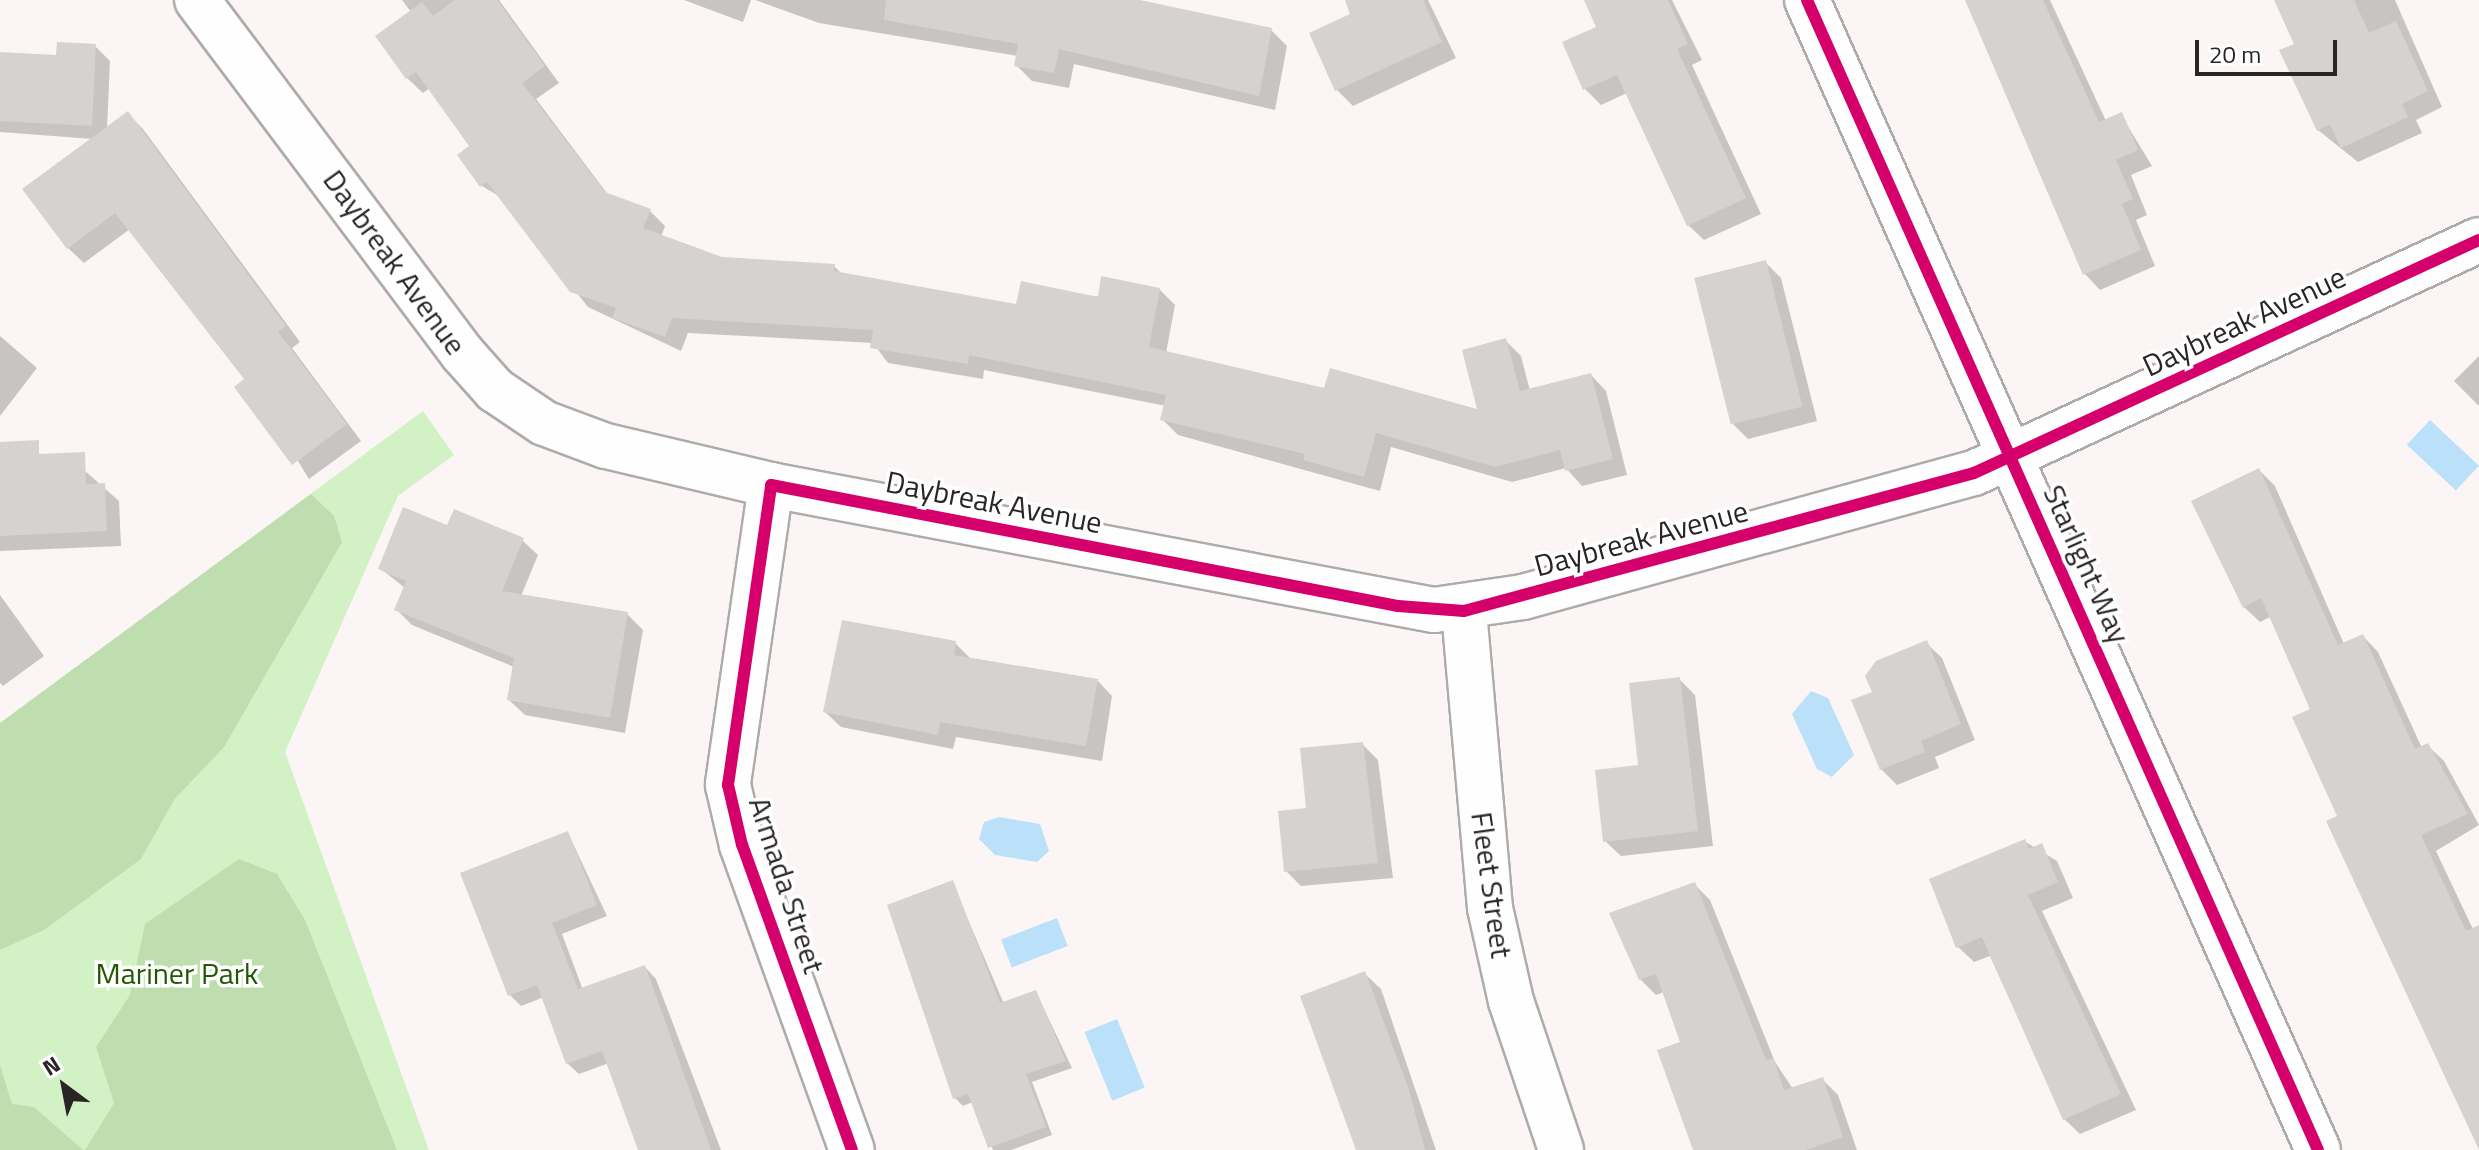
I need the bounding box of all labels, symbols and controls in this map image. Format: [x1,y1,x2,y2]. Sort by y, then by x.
scale bar [2199,24,2341,74]
text: 20 m [2209,36,2261,72]
street label: Daybreak Avenue [316,163,474,361]
street label: Daybreak Avenue [2137,258,2351,384]
street label: Daybreak Avenue [883,463,1105,541]
street label: Starlight Way [2036,479,2138,649]
street label: Daybreak Avenue [1530,492,1752,584]
street label: Armada Street [742,792,832,978]
street label: Fleet Street [1464,810,1520,960]
park label: Mariner Park [96,955,258,991]
north arrow [24,1046,104,1126]
text: N [36,1047,67,1084]

